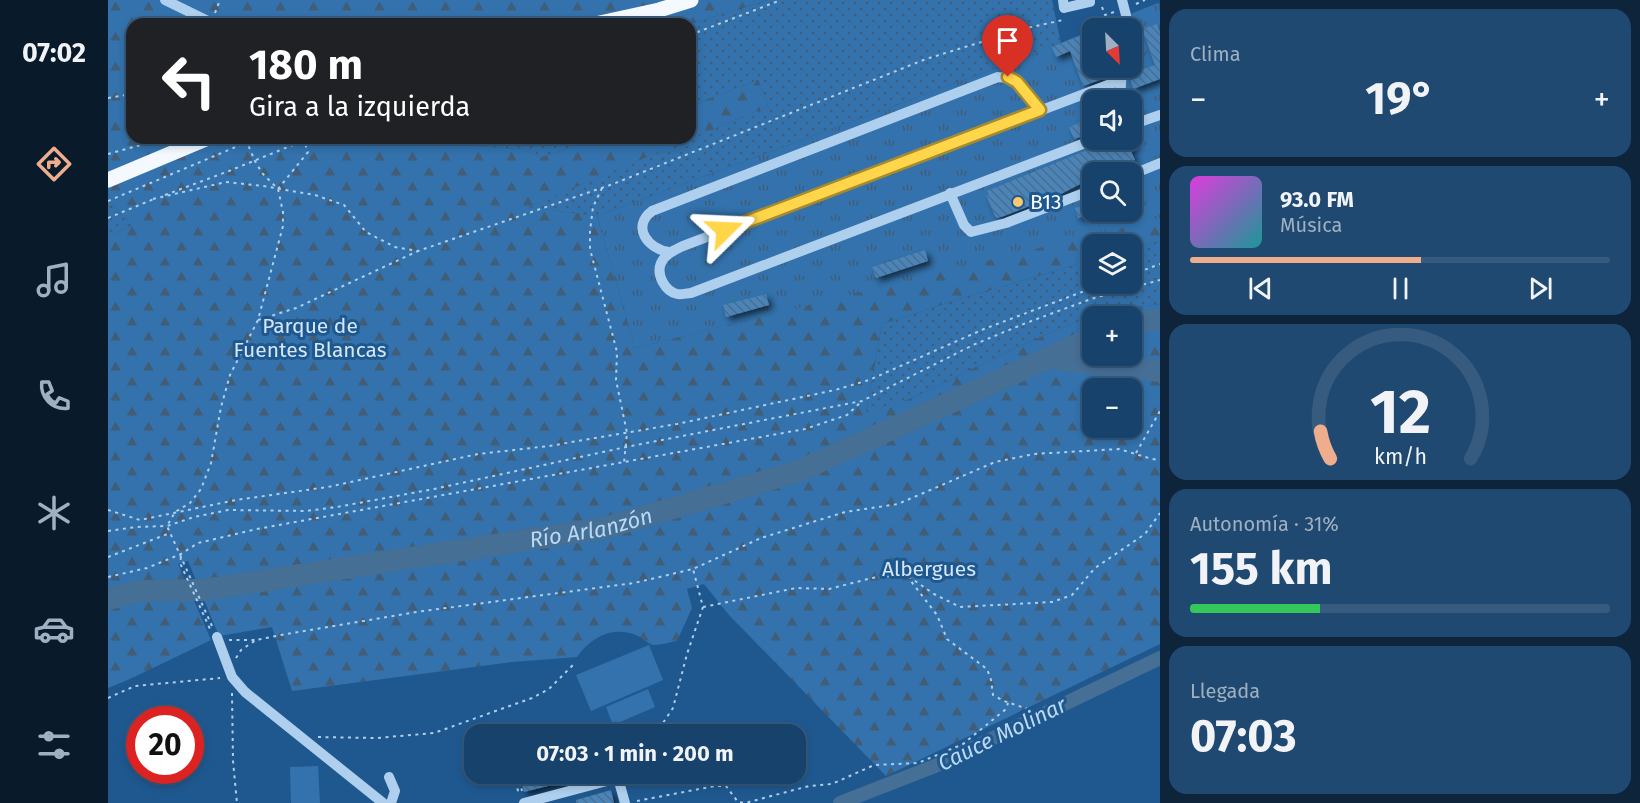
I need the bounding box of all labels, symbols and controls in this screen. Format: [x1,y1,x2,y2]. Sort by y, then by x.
pin [982,15,1033,77]
north arrow [1082,18,1142,78]
map controls [1082,18,1142,438]
icon: arrive [991,24,1024,57]
text: 07:02 [22,37,86,69]
text: 180 m [249,40,363,90]
icon: left [150,42,228,120]
text: Clima [1190,42,1241,66]
text: 19° [1365,72,1435,126]
text: − [1190,80,1207,120]
text: + [1594,80,1610,120]
button: sound [1082,90,1142,150]
text: Gira a la izquierda [249,91,470,123]
icon: directions [33,143,75,185]
button: search [1082,162,1142,222]
text: 93.0 FM [1280,186,1354,213]
place label: B13 [1030,189,1062,215]
marker: B13 [1011,195,1025,209]
position arrow [693,198,757,262]
text: Música [1280,213,1342,237]
button: layers [1082,234,1142,294]
icon: music [33,259,75,301]
icon: previous [1244,272,1277,305]
icon: pause [1384,272,1417,305]
icon: next [1524,272,1557,305]
button: + [1082,306,1142,366]
park label: Parque de Fuentes Blancas [234,313,387,363]
icon: phone [33,375,75,417]
text: 12 [1369,375,1431,450]
button: − [1082,378,1142,438]
text: km/h [1373,444,1427,470]
icon: climate [33,492,75,534]
water label: Río Arlanzón [528,501,656,553]
text: Autonomía · 31% [1190,512,1339,536]
text: 155 km [1190,542,1332,596]
park label: Albergues [882,556,976,582]
icon: car [33,608,75,650]
text: Llegada [1190,679,1260,703]
water label: Cauce Molinar [933,691,1071,777]
speed limit sign: 20 [126,706,204,784]
text: 07:03 [1190,709,1297,763]
icon: filters [33,724,75,766]
text: 07:03 · 1 min · 200 m [536,740,734,767]

